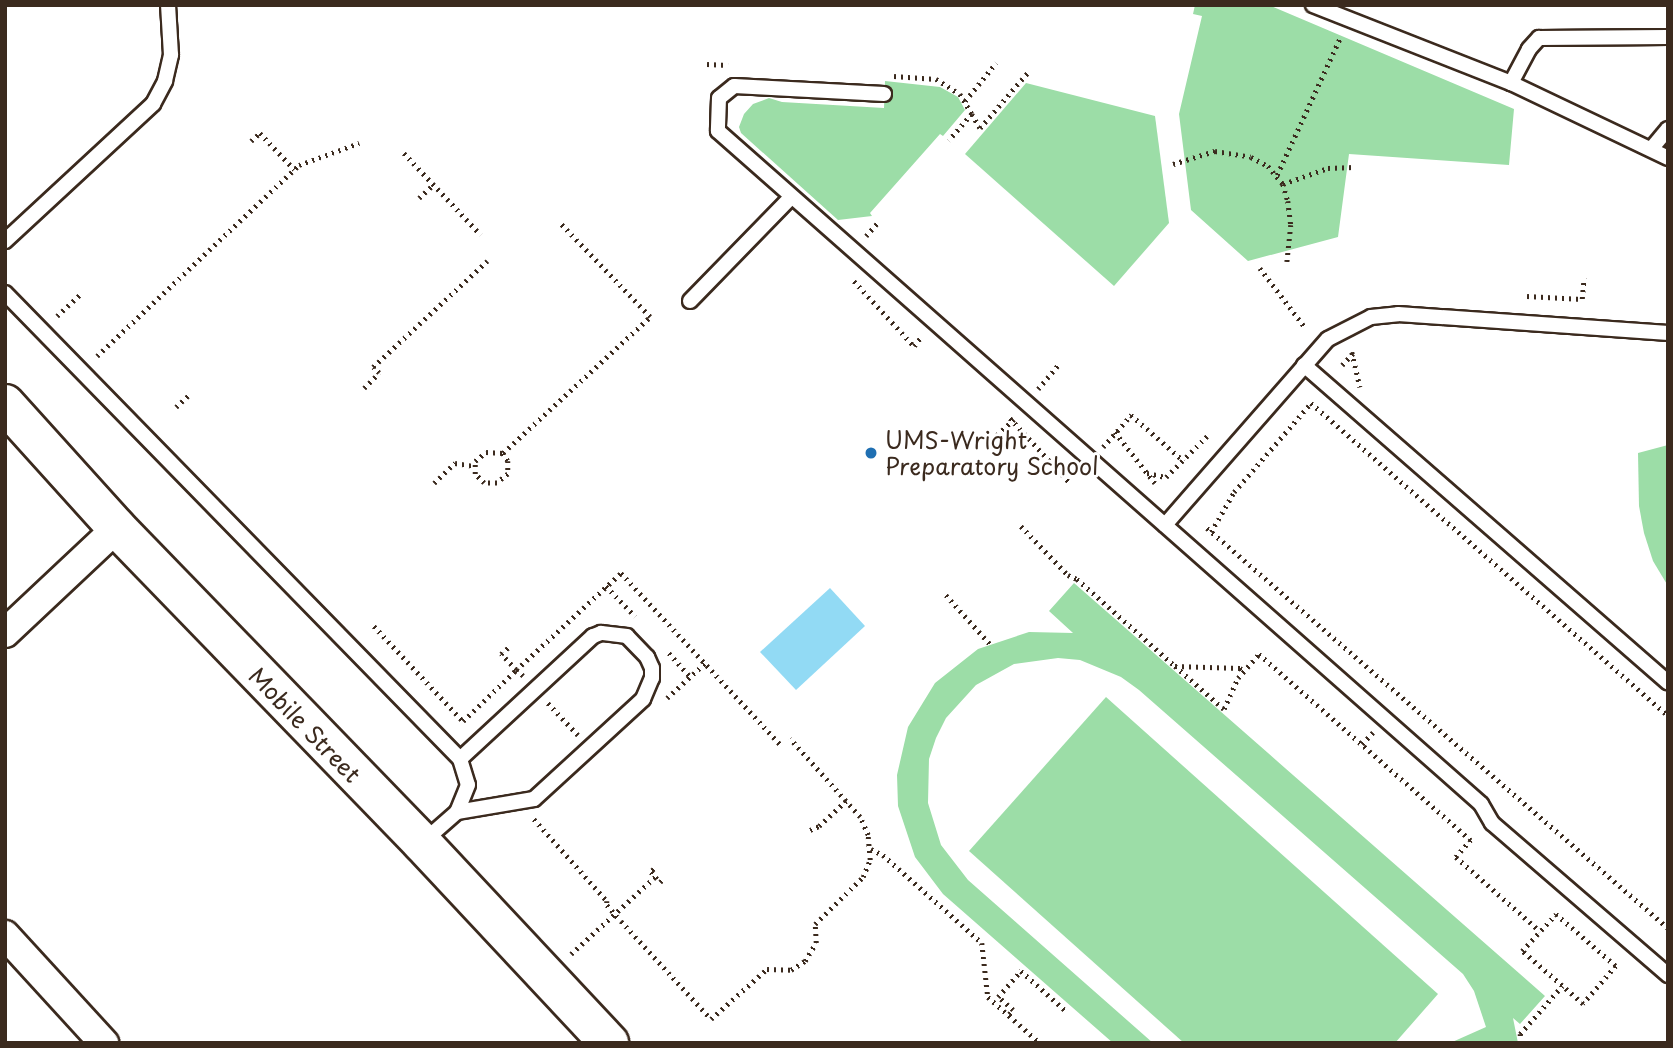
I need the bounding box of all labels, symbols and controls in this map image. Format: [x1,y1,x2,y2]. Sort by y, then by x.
place label: UMS-Wright Preparatory School [885,426,1099,480]
marker: UMS-Wright Preparatory School [863,445,879,461]
street label: Mobile Street [243,662,367,788]

